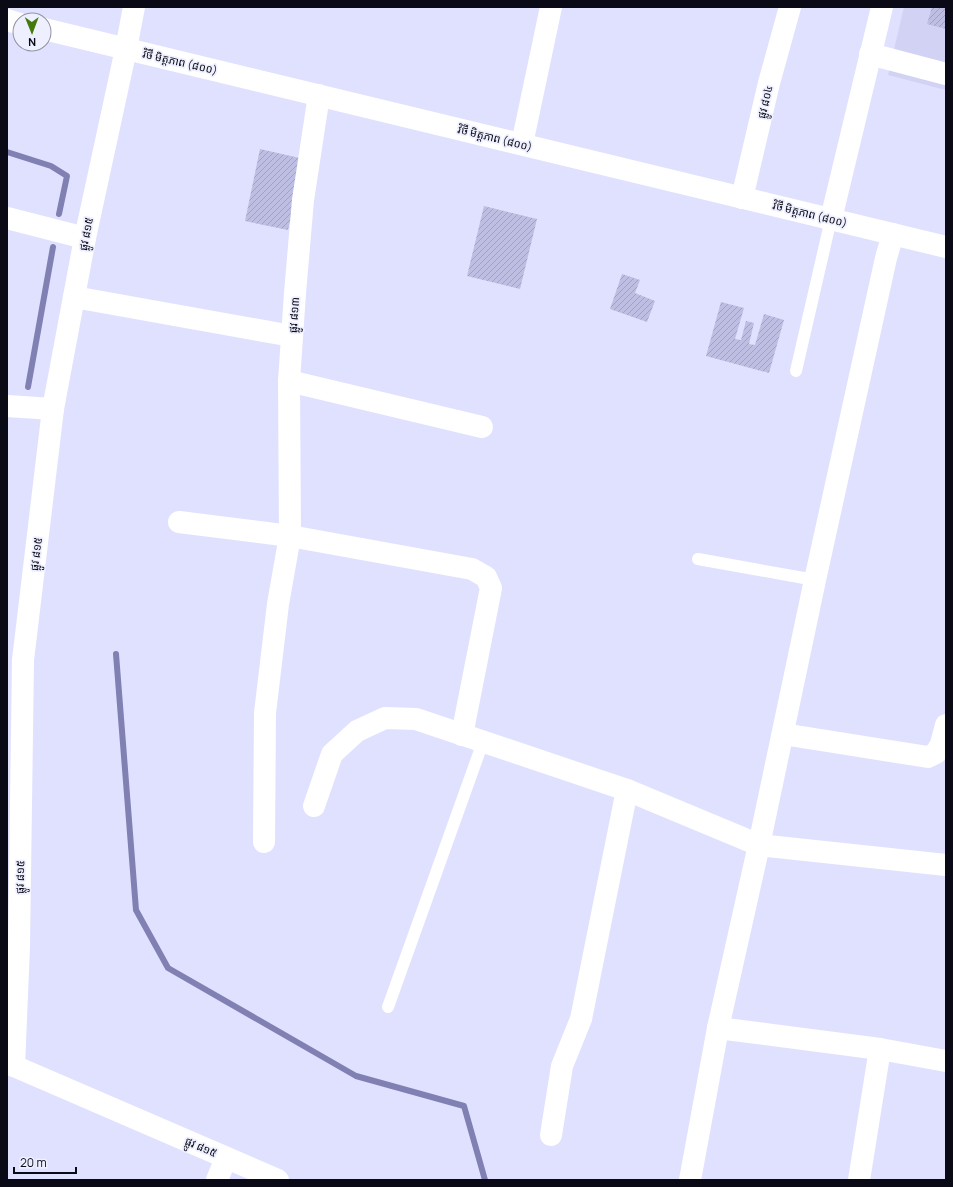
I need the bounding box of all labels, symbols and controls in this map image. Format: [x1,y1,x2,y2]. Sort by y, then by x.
north arrow [12,12,52,52]
text: N [28,35,36,50]
street label: វិថី មិត្តភាព (៨០០) [140,45,219,78]
street label: ផ្លូវ ៨០៤ [753,84,779,121]
street label: វិថី មិត្តភាព (៨០០) [456,121,534,154]
street label: វិថី មិត្តភាព (៨០០) [771,197,849,230]
street label: ផ្លូវ ៨១៥ [75,216,99,253]
street label: ផ្លូវ ៨១៣ [285,296,305,334]
street label: ផ្លូវ ៨១៥ [26,536,48,572]
street label: ផ្លូវ ៨១៥ [12,860,31,894]
street label: ផ្លូវ ៨១៥ [181,1133,220,1163]
scale bar [14,1149,76,1175]
text: 20 m [20,1154,47,1171]

